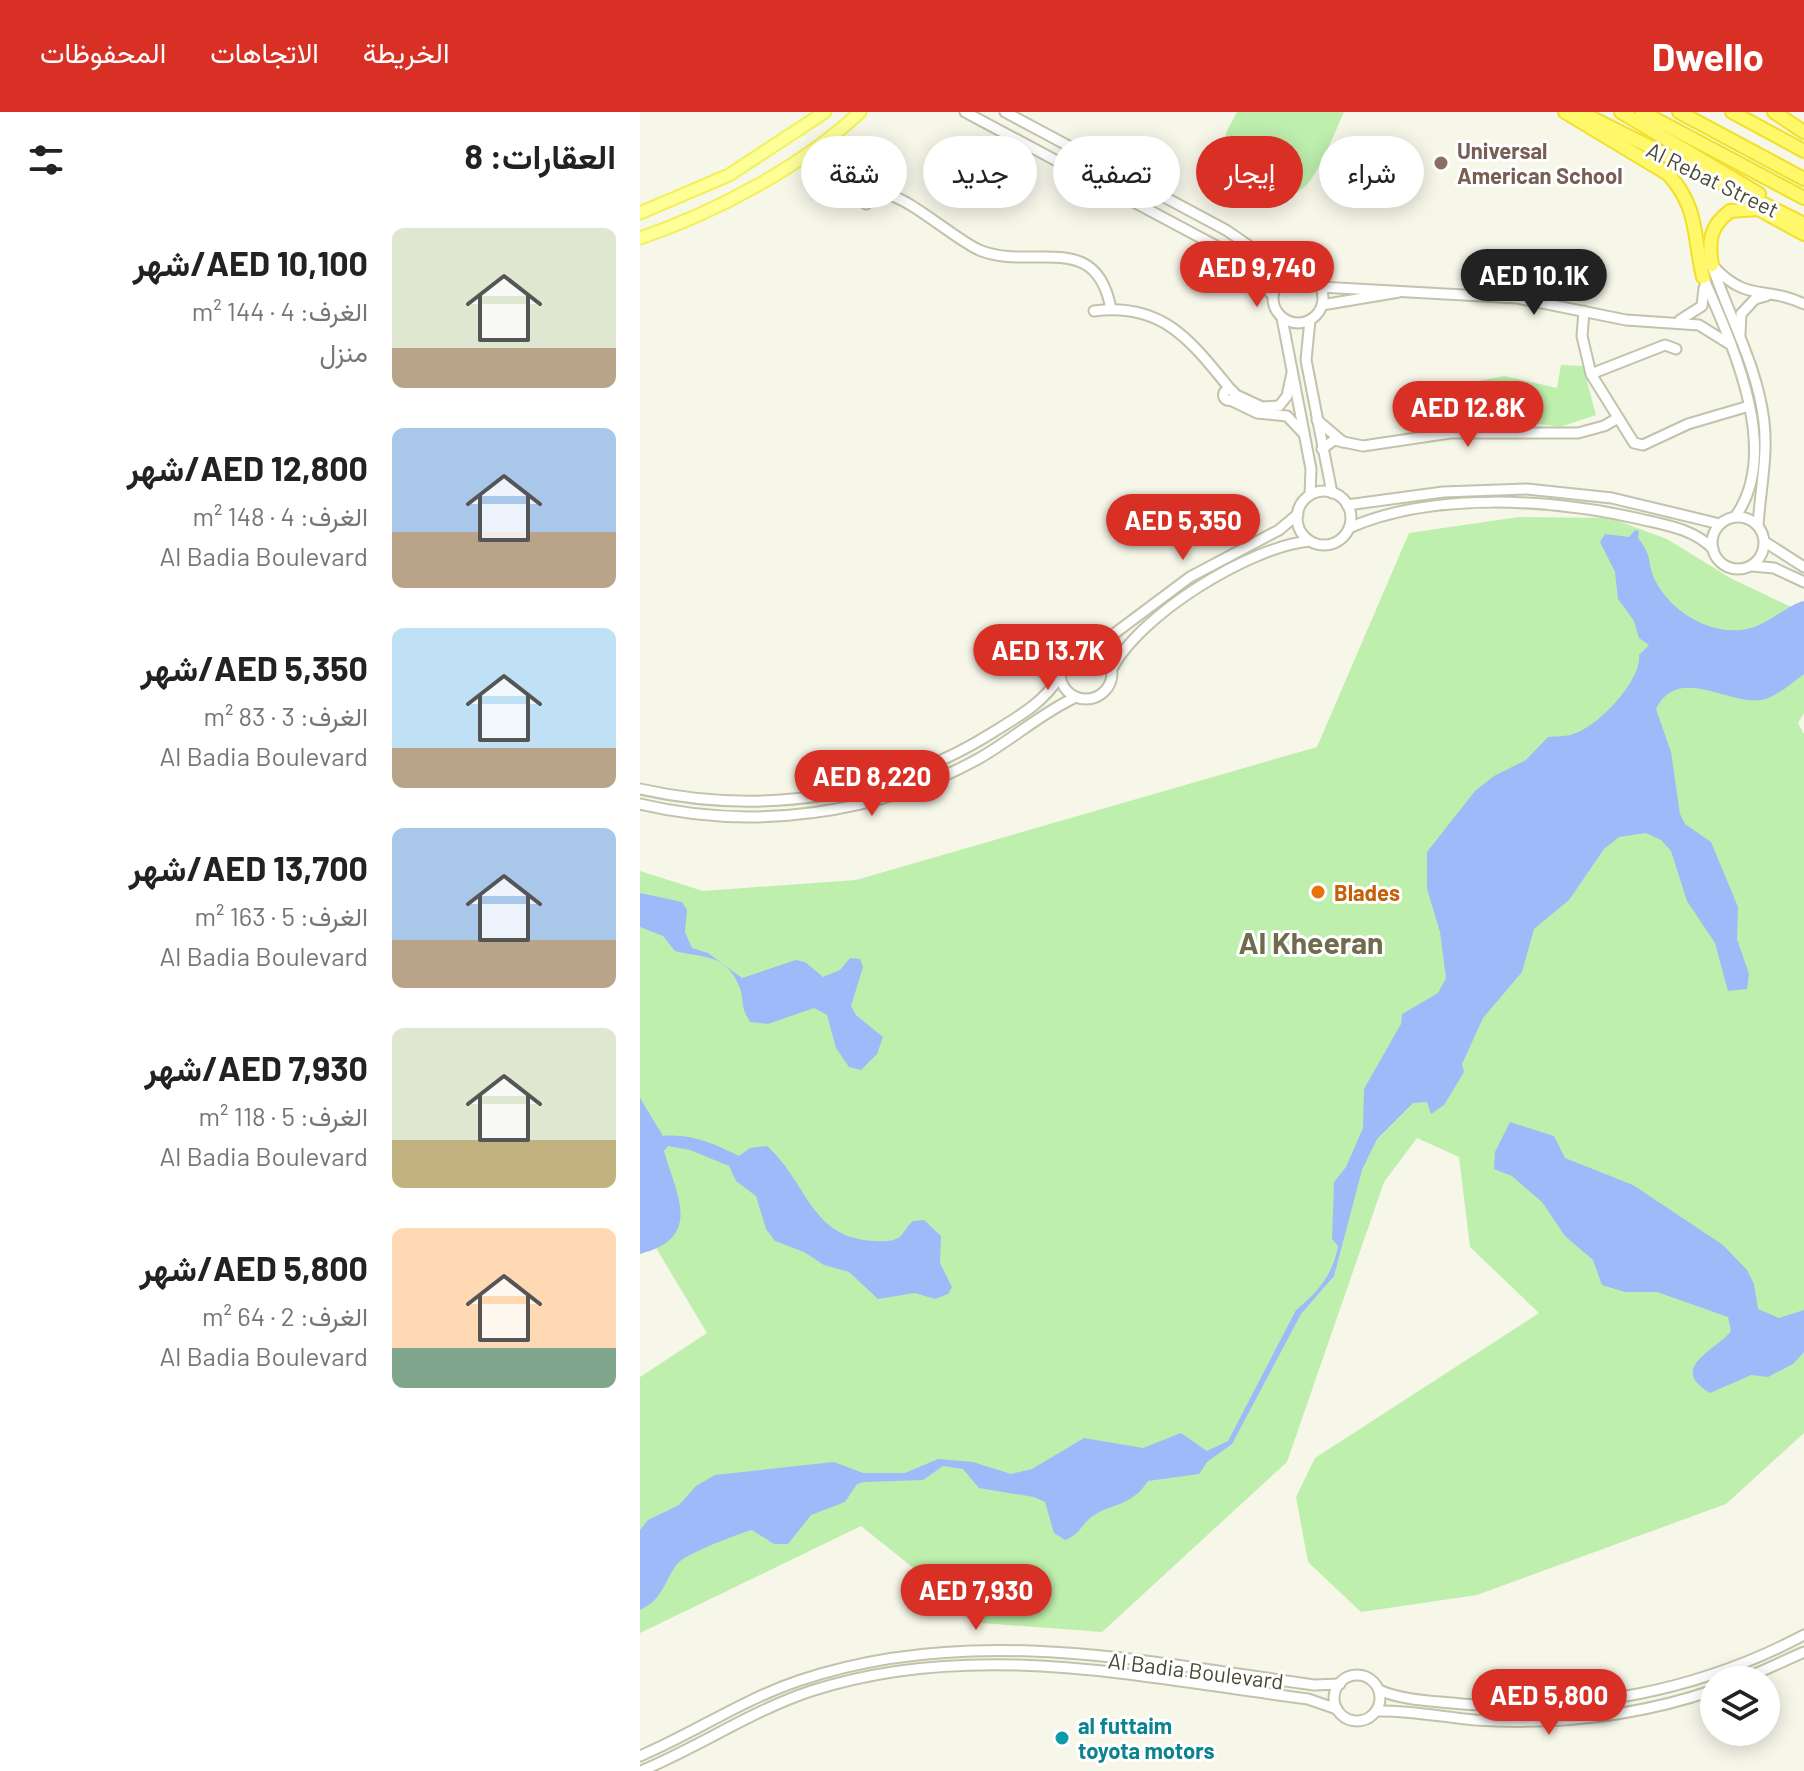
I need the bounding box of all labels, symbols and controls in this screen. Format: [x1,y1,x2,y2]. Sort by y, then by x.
text: Dwello [1652,33,1764,79]
text: المحفوظات [40,35,166,69]
text: الاتجاهات [210,35,319,69]
text: الخريطة [363,35,449,69]
text: العقارات: 8 [464,135,616,176]
chip: شقة [801,136,907,208]
chip: جديد [923,136,1037,208]
chip: تصفية [1053,136,1180,208]
chip: إيجار [1196,136,1303,208]
chip: شراء [1319,136,1424,208]
street label: Al Rebat Street [1643,136,1783,222]
place label: Universal American School [1457,137,1623,188]
icon: filters [24,138,68,182]
marker: Universal American School [1432,154,1450,172]
pin: AED 9,740 [1165,241,1349,309]
text: AED 10,100/شهر [133,242,368,283]
pin: AED 10.1K [1442,249,1626,317]
text: AED 9,740 [1198,251,1316,282]
text: AED 10.1K [1479,259,1589,290]
icon: home [456,260,552,356]
text: الغرف: 4 · 144 m² [192,295,368,326]
text: منزل [319,336,368,367]
pin: AED 12.8K [1376,381,1560,449]
text: AED 12.8K [1410,391,1526,422]
text: AED 12,800/شهر [127,447,368,488]
icon: home [456,460,552,556]
pin: AED 5,350 [1091,494,1275,562]
text: الغرف: 4 · 148 m² [192,500,368,531]
text: AED 5,350 [1124,504,1242,535]
text: Al Badia Boulevard [160,540,368,571]
pin: AED 13.7K [956,624,1140,692]
text: AED 13.7K [991,634,1105,665]
text: AED 5,350/شهر [140,647,368,688]
icon: home [456,660,552,756]
text: الغرف: 3 · 83 m² [203,700,368,731]
text: Al Badia Boulevard [160,740,368,771]
pin: AED 8,220 [780,750,964,818]
text: AED 8,220 [813,760,931,791]
text: AED 13,700/شهر [129,847,368,888]
icon: home [456,860,552,956]
place label: Blades [1334,879,1400,905]
marker: Blades [1309,883,1327,901]
text: الغرف: 5 · 163 m² [194,900,368,931]
district label: Al Kheeran [1239,924,1383,960]
text: Al Badia Boulevard [160,940,368,971]
text: AED 7,930/شهر [144,1047,368,1088]
icon: home [456,1060,552,1156]
text: الغرف: 5 · 118 m² [199,1100,368,1131]
text: Al Badia Boulevard [160,1140,368,1171]
text: AED 5,800/شهر [139,1247,368,1288]
icon: home [456,1260,552,1356]
text: الغرف: 2 · 64 m² [202,1300,368,1331]
text: Al Badia Boulevard [160,1340,368,1371]
pin: AED 7,930 [884,1564,1068,1632]
text: AED 7,930 [919,1574,1033,1605]
street label: Al Badia Boulevard [1107,1646,1285,1694]
map controls [1700,1666,1780,1746]
button: layers [1700,1666,1780,1746]
pin: AED 5,800 [1457,1669,1641,1737]
text: AED 5,800 [1490,1679,1608,1710]
place label: al futtaim toyota motors [1078,1712,1215,1763]
marker: al futtaim toyota motors [1053,1729,1071,1747]

